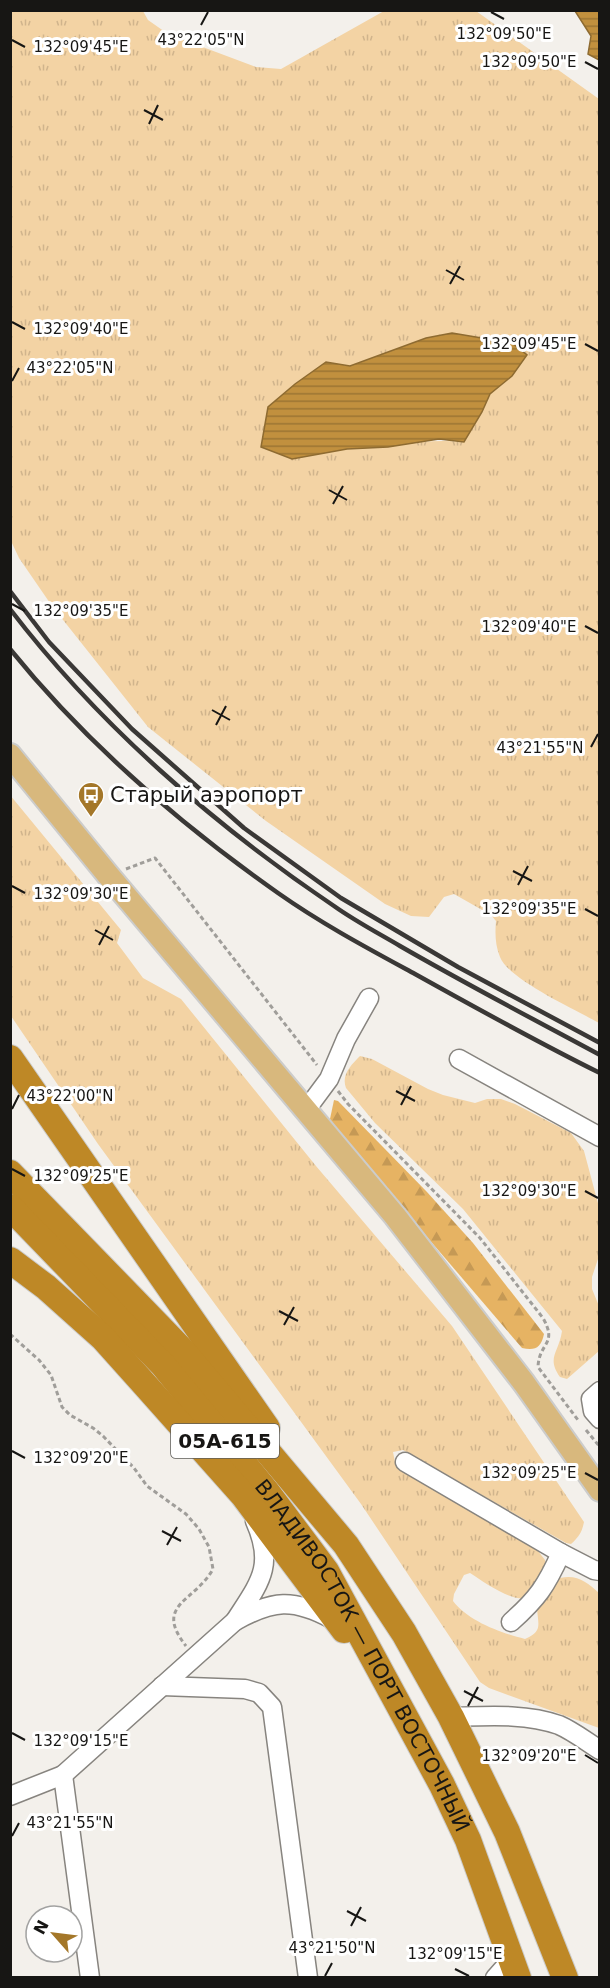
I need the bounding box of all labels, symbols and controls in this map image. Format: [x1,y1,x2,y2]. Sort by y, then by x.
text: 132°09'50"E [457,25,551,43]
text: 43°22'05"N [157,31,245,49]
text: 132°09'45"E [34,38,128,56]
text: 132°09'50"E [482,53,576,71]
text: 132°09'40"E [34,320,128,338]
text: 132°09'45"E [482,335,576,353]
text: 43°22'05"N [26,359,114,377]
text: 132°09'35"E [34,602,128,620]
text: 132°09'40"E [482,618,576,636]
text: 43°21'55"N [496,739,584,757]
bus stop icon: Старый аэропорт [76,780,106,818]
place label: Старый аэропорт [110,783,303,807]
text: 132°09'30"E [34,885,128,903]
text: 132°09'35"E [482,900,576,918]
text: 43°22'00"N [26,1087,114,1105]
text: 132°09'25"E [34,1167,128,1185]
text: 132°09'30"E [482,1182,576,1200]
road number: 05А-615 [171,1424,279,1458]
text: 132°09'20"E [34,1449,128,1467]
text: 132°09'25"E [482,1464,576,1482]
street label: ВЛАДИВОСТОК — ПОРТ ВОСТОЧНЫЙ [250,1475,475,1836]
text: 132°09'15"E [34,1732,128,1750]
text: 132°09'20"E [482,1747,576,1765]
text: 43°21'55"N [26,1814,114,1832]
north arrow [24,1904,84,1964]
text: N [30,1917,53,1938]
text: 43°21'50"N [288,1939,376,1957]
text: 132°09'15"E [408,1945,502,1963]

